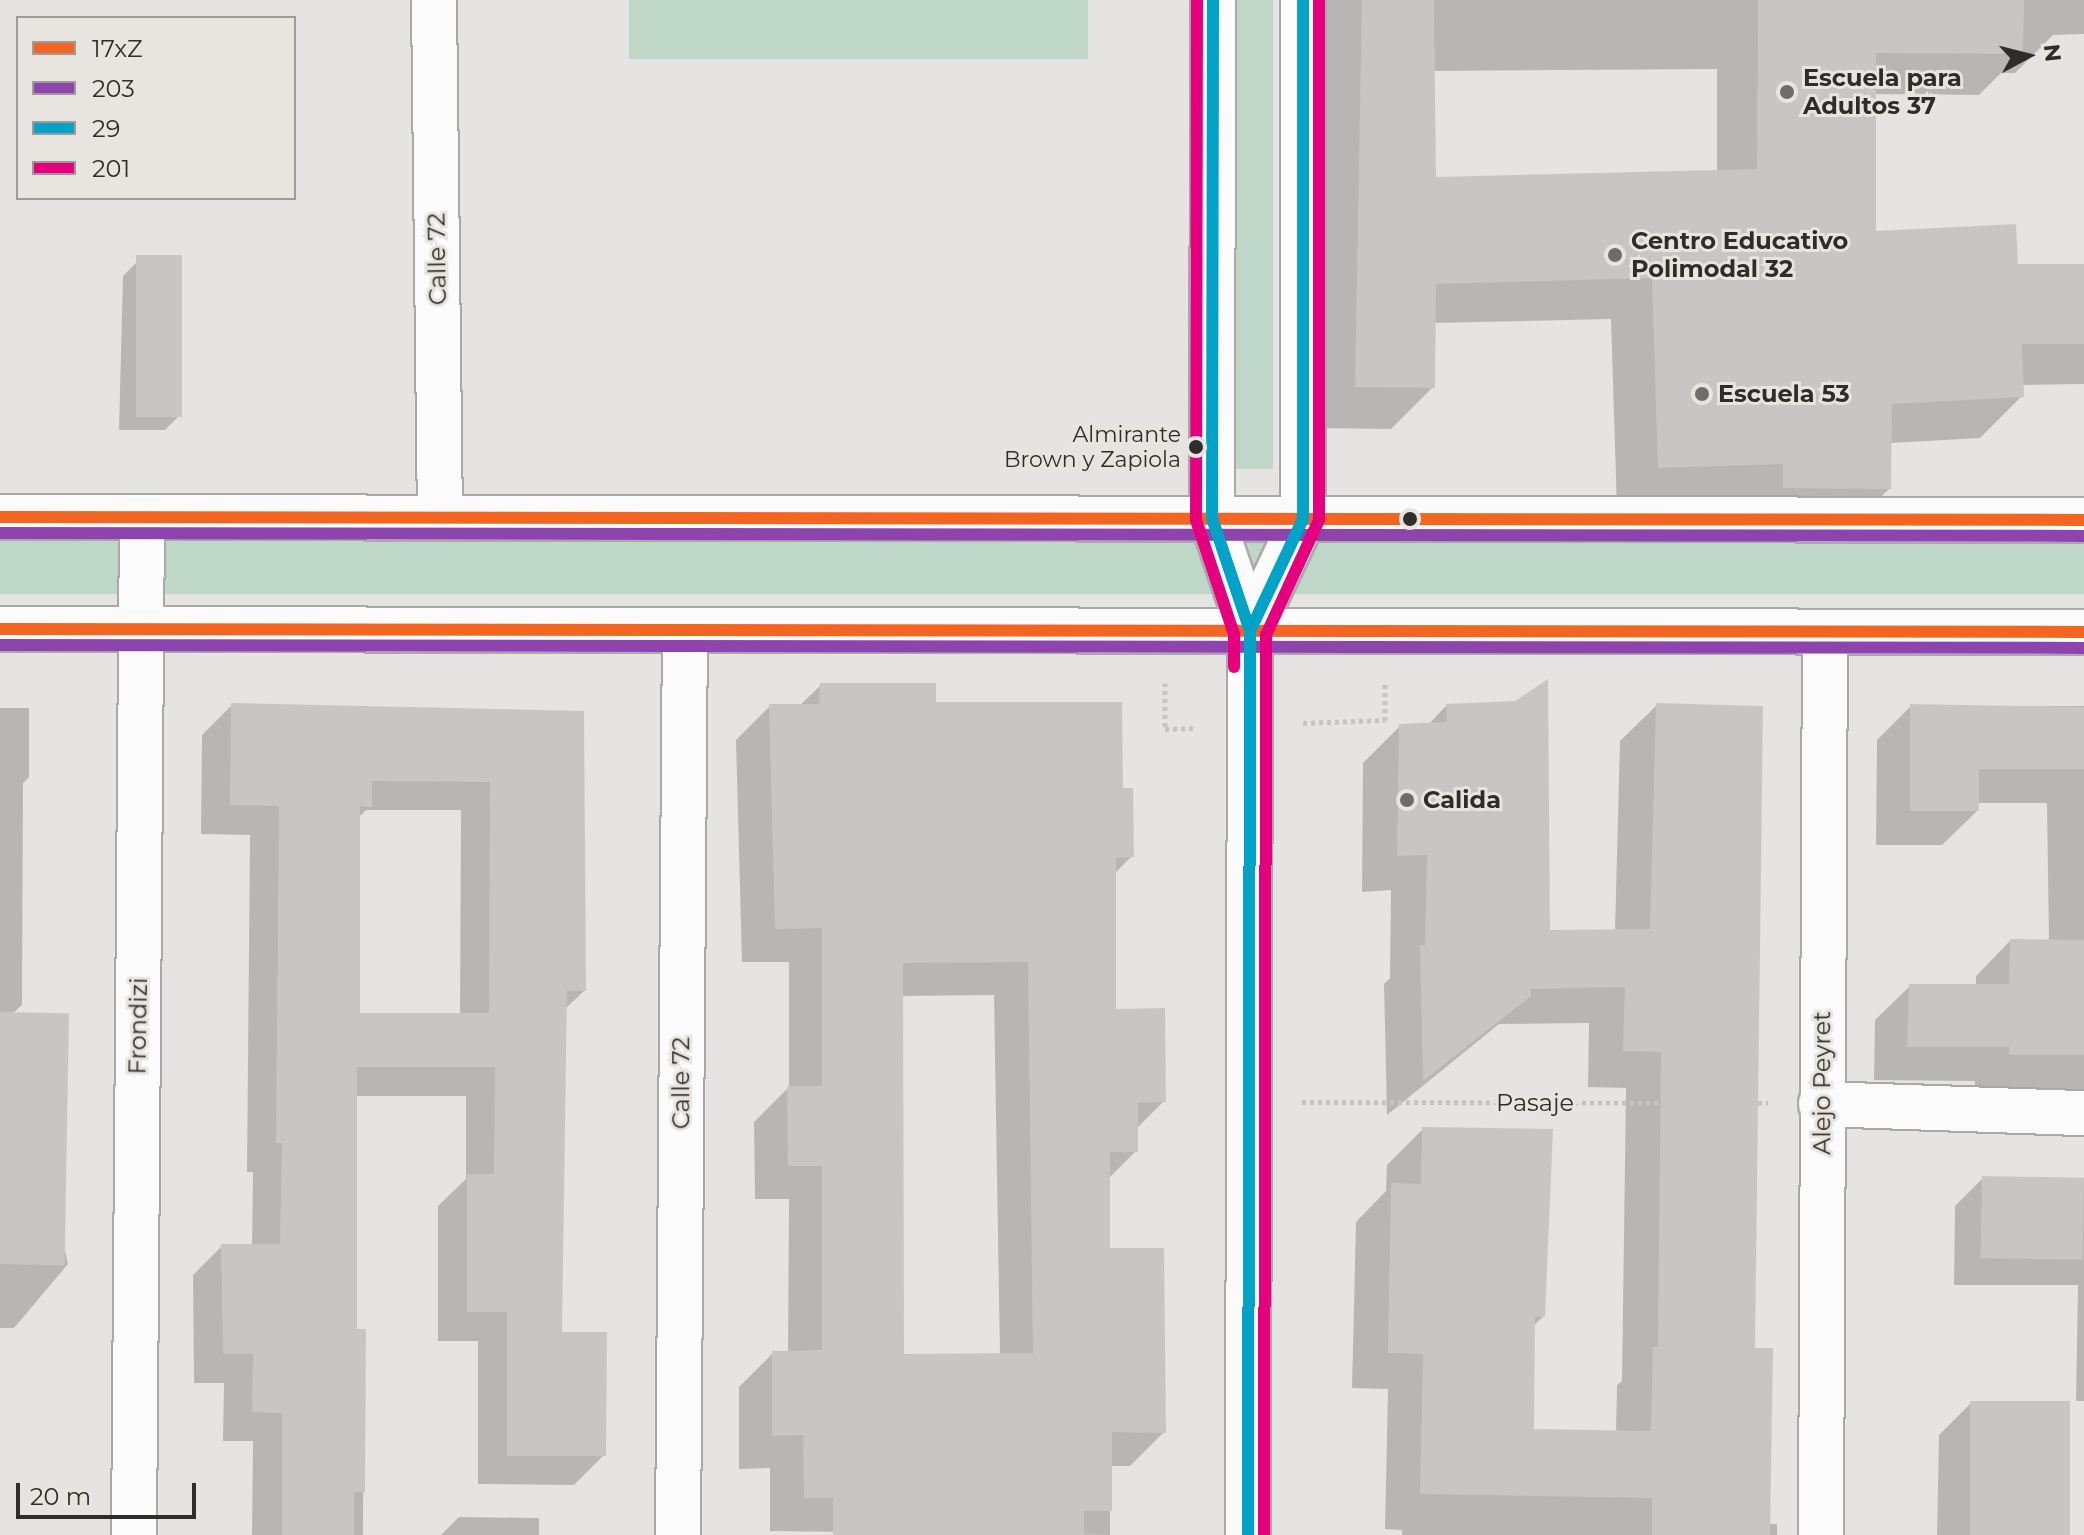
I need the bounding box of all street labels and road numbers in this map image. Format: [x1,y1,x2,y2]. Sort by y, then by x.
street label: Calle 72 [422,213,452,305]
street label: Frondizi [123,977,153,1075]
street label: Alejo Peyret [1808,1011,1836,1155]
street label: Calle 72 [667,1037,695,1129]
street label: Pasaje [1496,1089,1574,1117]

